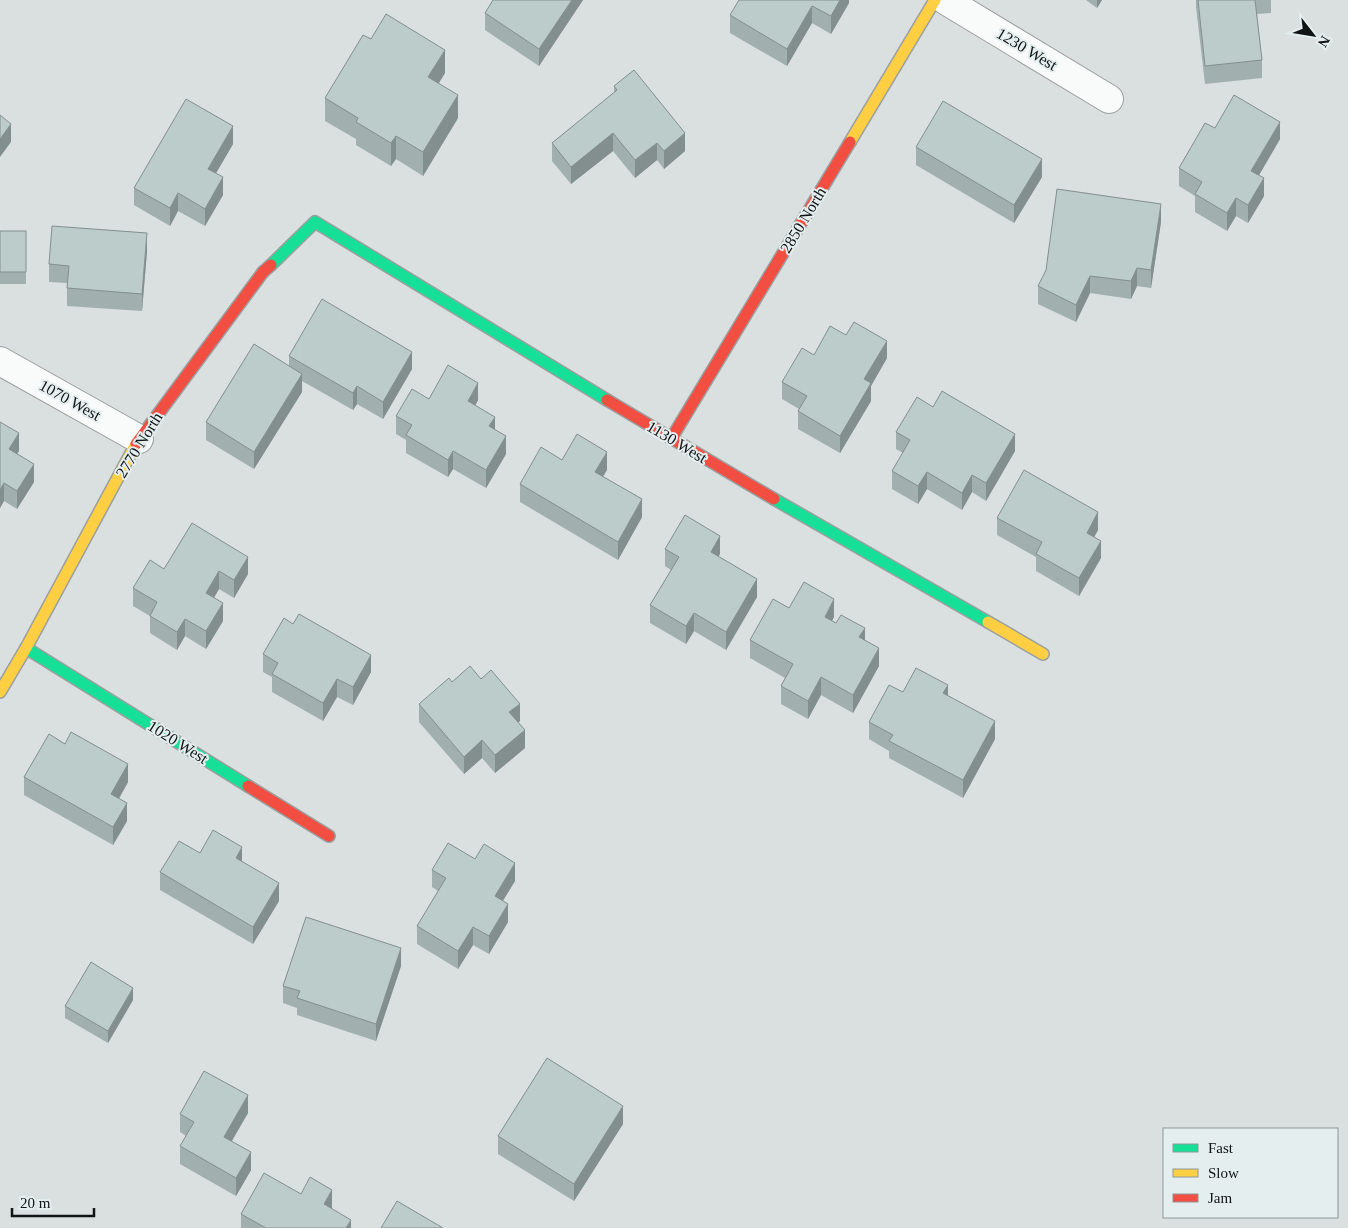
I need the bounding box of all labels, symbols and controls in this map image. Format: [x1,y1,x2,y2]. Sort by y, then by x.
north arrow [1288,10,1338,60]
street label: 1230 West [994,24,1061,74]
text: N [1315,33,1333,50]
street label: 2850 North [777,184,829,256]
street label: 1070 West [36,376,104,424]
street label: 2770 North [112,409,166,481]
street label: 1130 West [644,418,710,467]
street label: 1020 West [145,717,212,767]
legend [1163,1128,1338,1218]
text: Fast [1208,1140,1234,1156]
text: Slow [1208,1165,1239,1181]
scale bar [12,1186,95,1218]
text: Jam [1208,1190,1232,1206]
text: 20 m [20,1195,51,1211]

